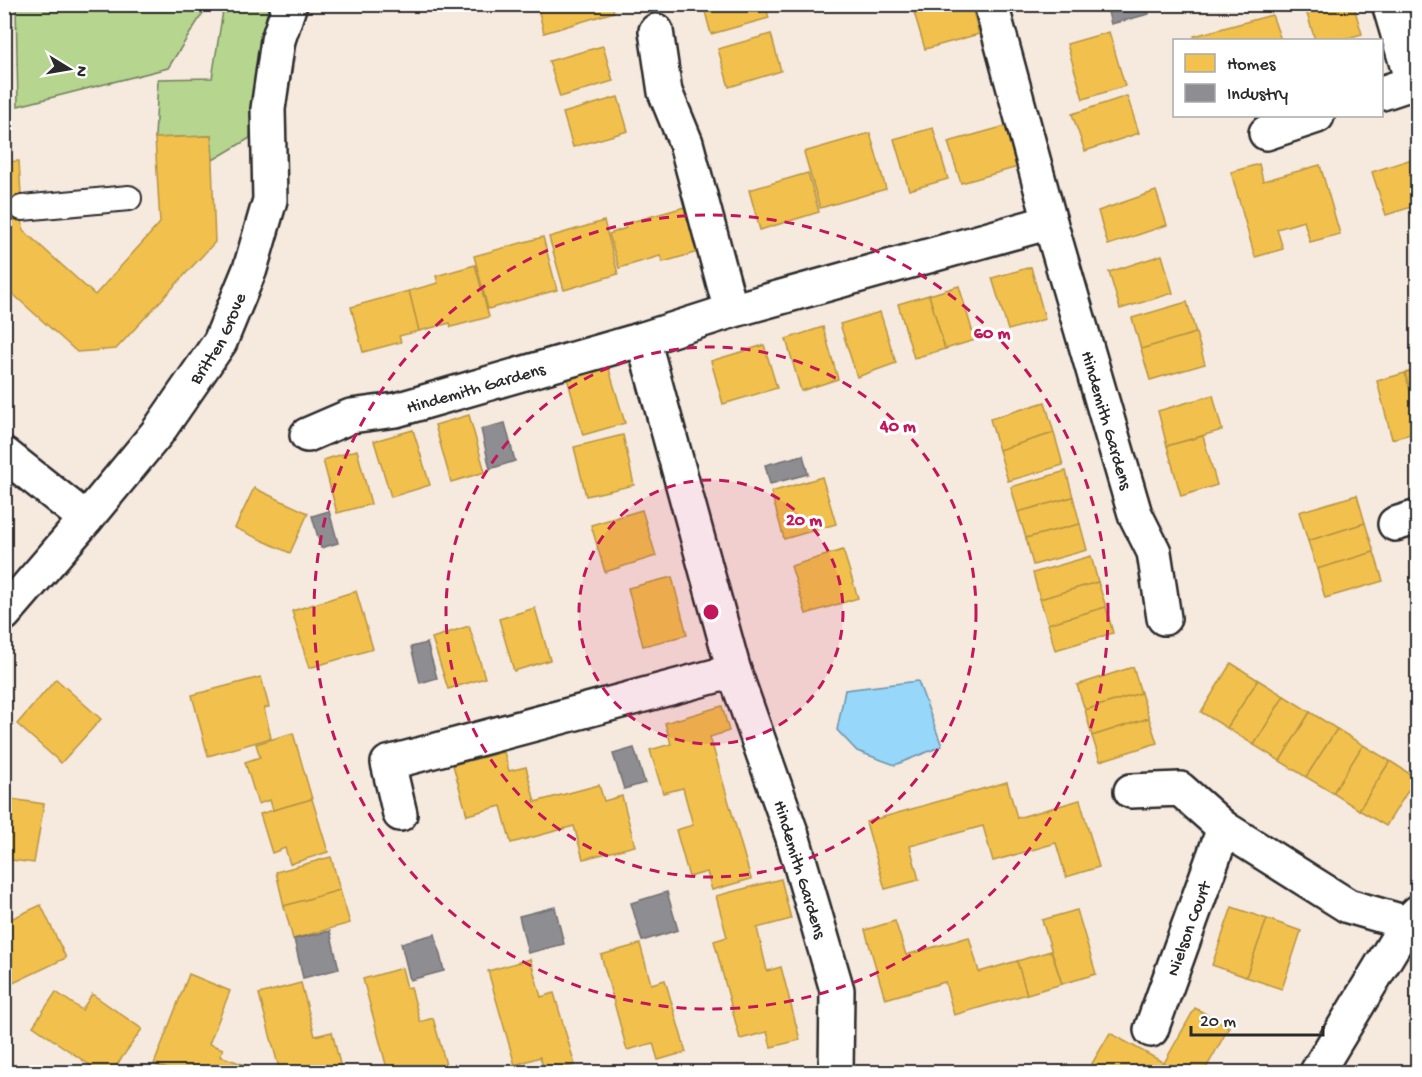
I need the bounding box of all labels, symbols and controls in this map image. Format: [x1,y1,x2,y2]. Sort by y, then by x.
north arrow [39,39,99,99]
legend [1173,39,1383,117]
text: Homes [1227,55,1277,76]
text: N [70,64,91,79]
text: Industry [1227,85,1288,106]
street label: Britten Grove [186,290,252,390]
text: 60 m [974,324,1010,345]
street label: Hindemith Gardens [1075,349,1136,494]
street label: Hindemith Gardens [404,359,549,419]
text: 40 m [879,417,916,438]
text: 20 m [786,511,822,532]
centre of rings [701,602,721,622]
street label: Hindemith Gardens [768,798,830,943]
street label: Nielson Court [1163,878,1217,979]
scale bar [1191,999,1323,1037]
text: 20 m [1200,1012,1236,1033]

